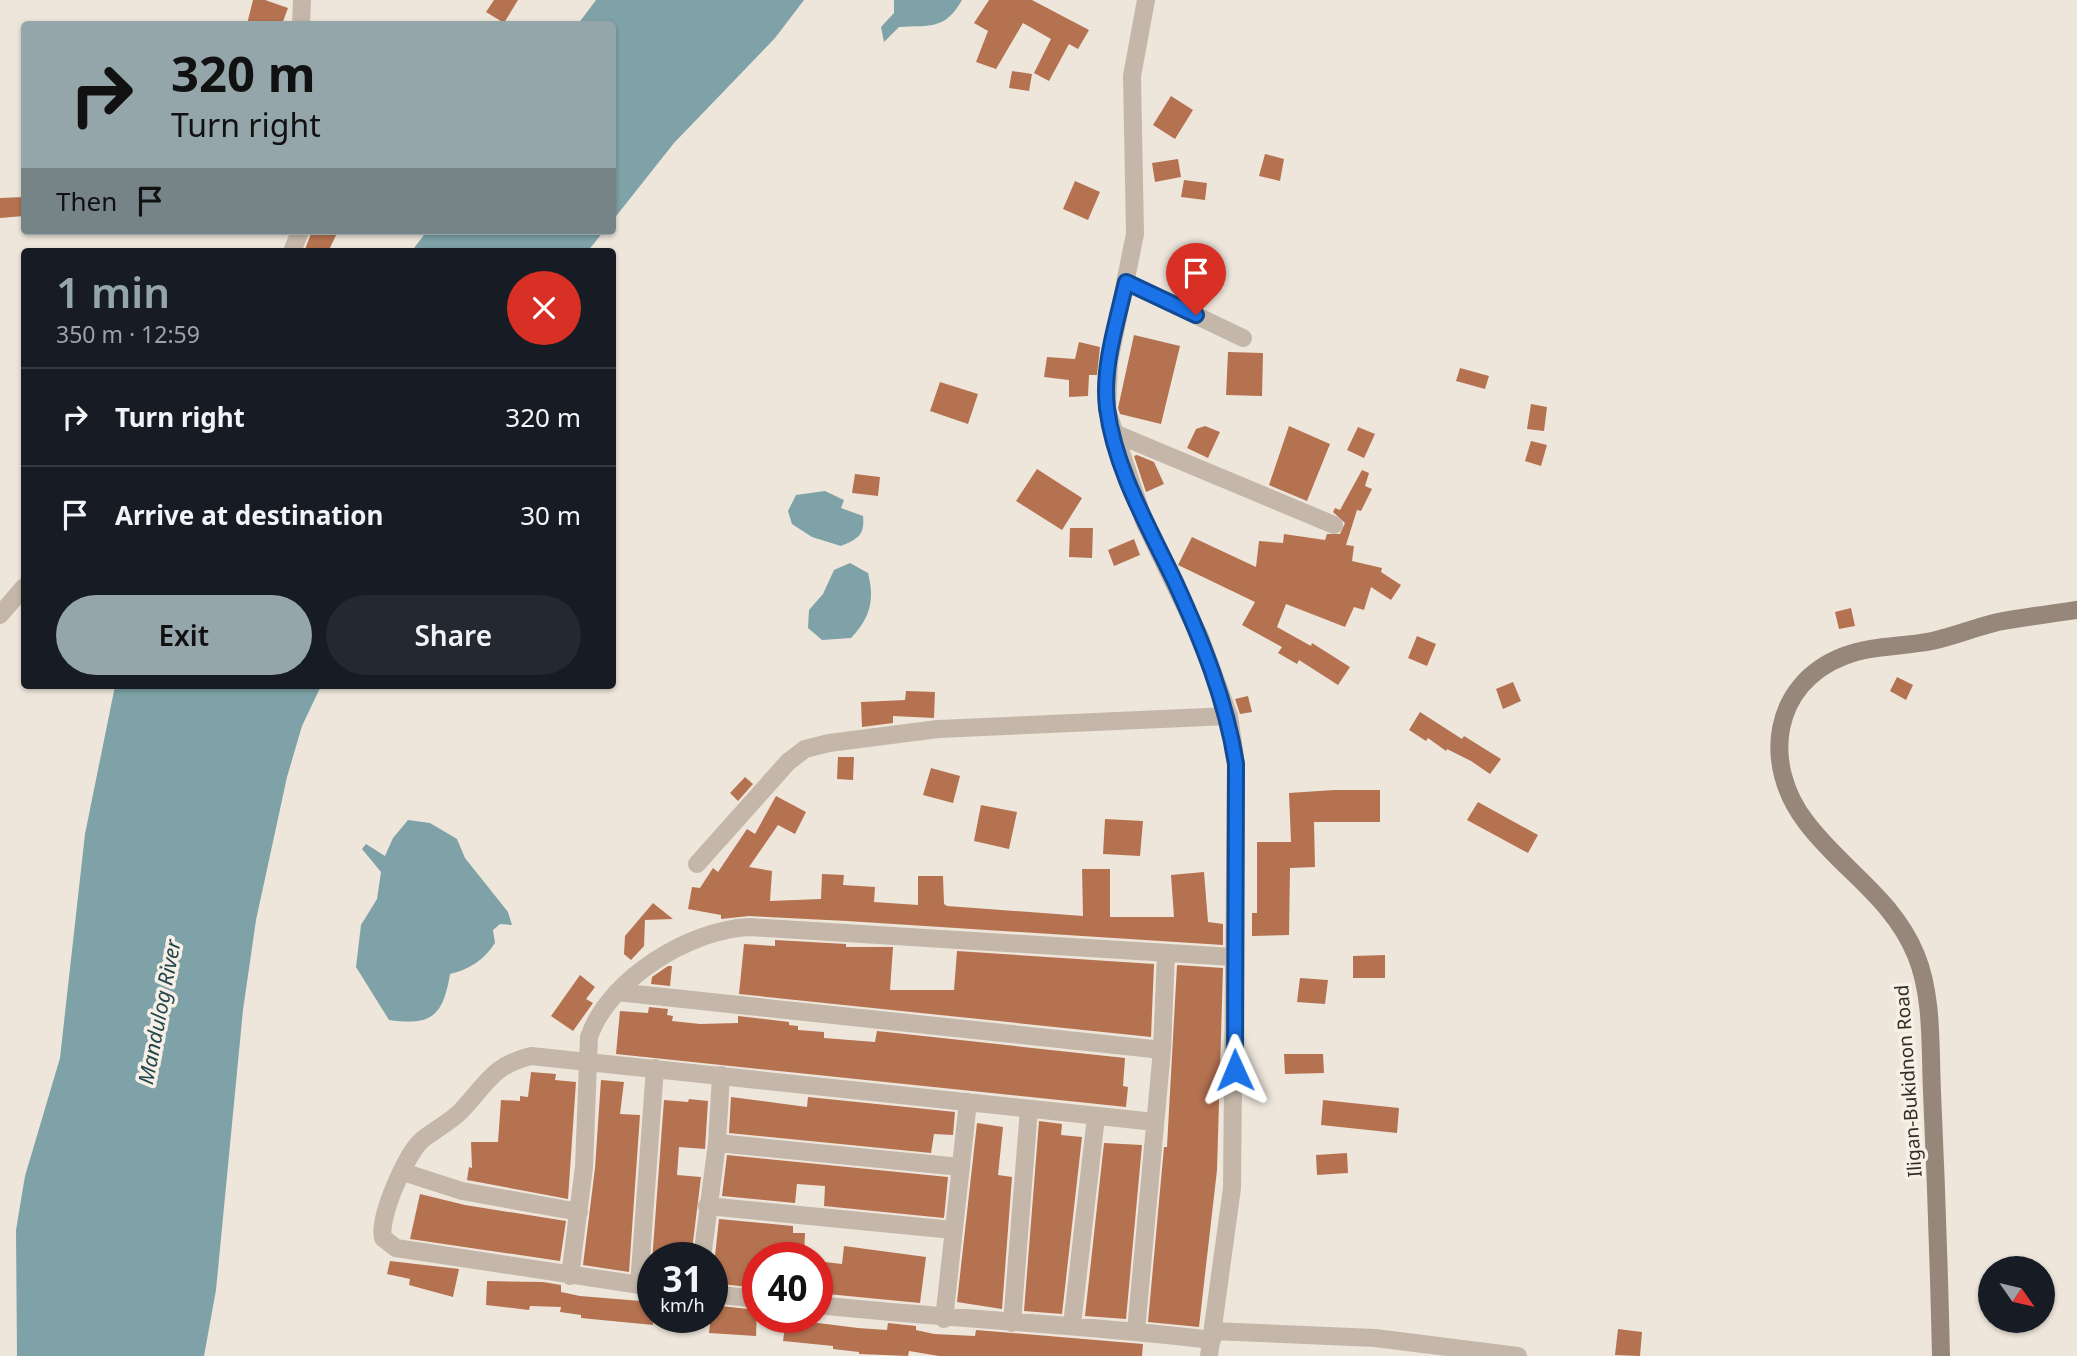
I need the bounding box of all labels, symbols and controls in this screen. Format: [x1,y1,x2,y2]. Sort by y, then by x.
text: 320 m [171,40,316,106]
icon: right [56,49,147,140]
text: Turn right [171,103,321,146]
icon: arrive [131,182,169,220]
text: Then [56,183,117,219]
pin [1166,243,1226,315]
icon: arrive [1177,254,1215,292]
text: 1 min [56,263,170,320]
button: close [507,271,581,345]
text: 350 m · 12:59 [56,318,200,350]
icon: right [56,398,94,436]
text: Turn right [115,399,245,435]
text: 320 m [505,399,581,435]
icon: arrive [56,496,94,534]
text: Arrive at destination [115,497,384,533]
text: 30 m [520,497,581,533]
button: Exit [56,595,312,675]
button: Share [326,595,581,675]
water label: Mandulog River [131,935,187,1087]
street label: Iligan-Bukidnon Road [1888,984,1928,1178]
position arrow [1198,1033,1272,1107]
speed limit sign: 40 [742,1242,833,1333]
text: 31 [662,1255,703,1302]
north arrow [1978,1256,2054,1334]
map controls [1978,1256,2055,1333]
text: km/h [660,1293,705,1317]

